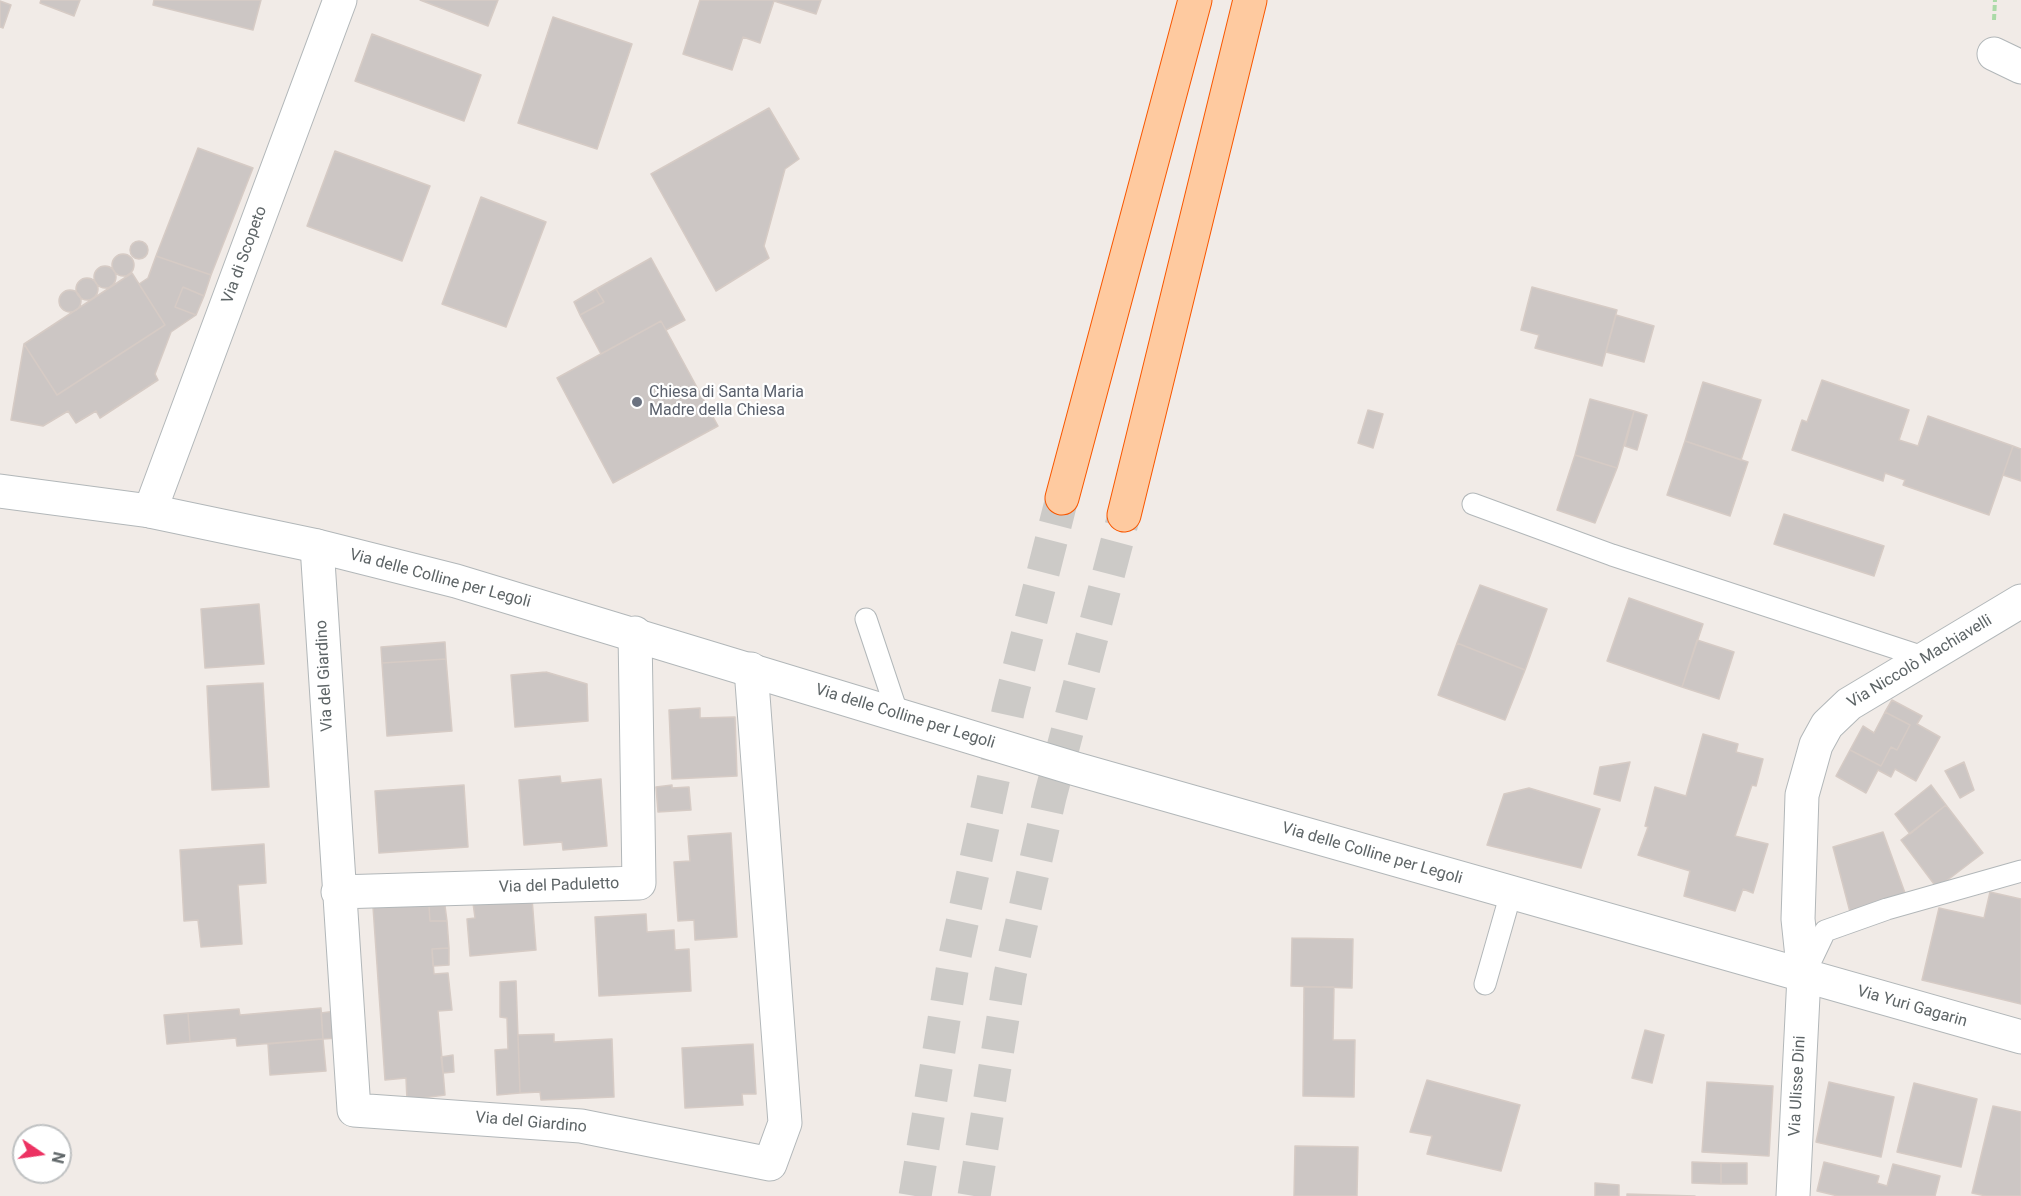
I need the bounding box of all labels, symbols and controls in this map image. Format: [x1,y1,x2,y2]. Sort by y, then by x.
street label: Via di Scopeto [218,204,272,306]
place label: Chiesa di Santa Maria Madre della Chiesa [649,383,804,421]
marker: Chiesa di Santa Maria Madre della Chiesa [630,395,644,409]
street label: Via delle Colline per Legoli [347,546,533,612]
street label: Via Niccolò Machiavelli [1844,611,1996,713]
street label: Via del Giardino [312,620,338,732]
street label: Via delle Colline per Legoli [813,681,997,753]
street label: Via delle Colline per Legoli [1280,819,1464,889]
street label: Via del Paduletto [498,874,620,898]
street label: Via Yuri Gagarin [1855,982,1969,1032]
street label: Via Ulisse Dini [1786,1035,1810,1137]
street label: Via del Giardino [474,1109,588,1137]
north arrow [12,1124,72,1184]
text: N [48,1150,69,1165]

